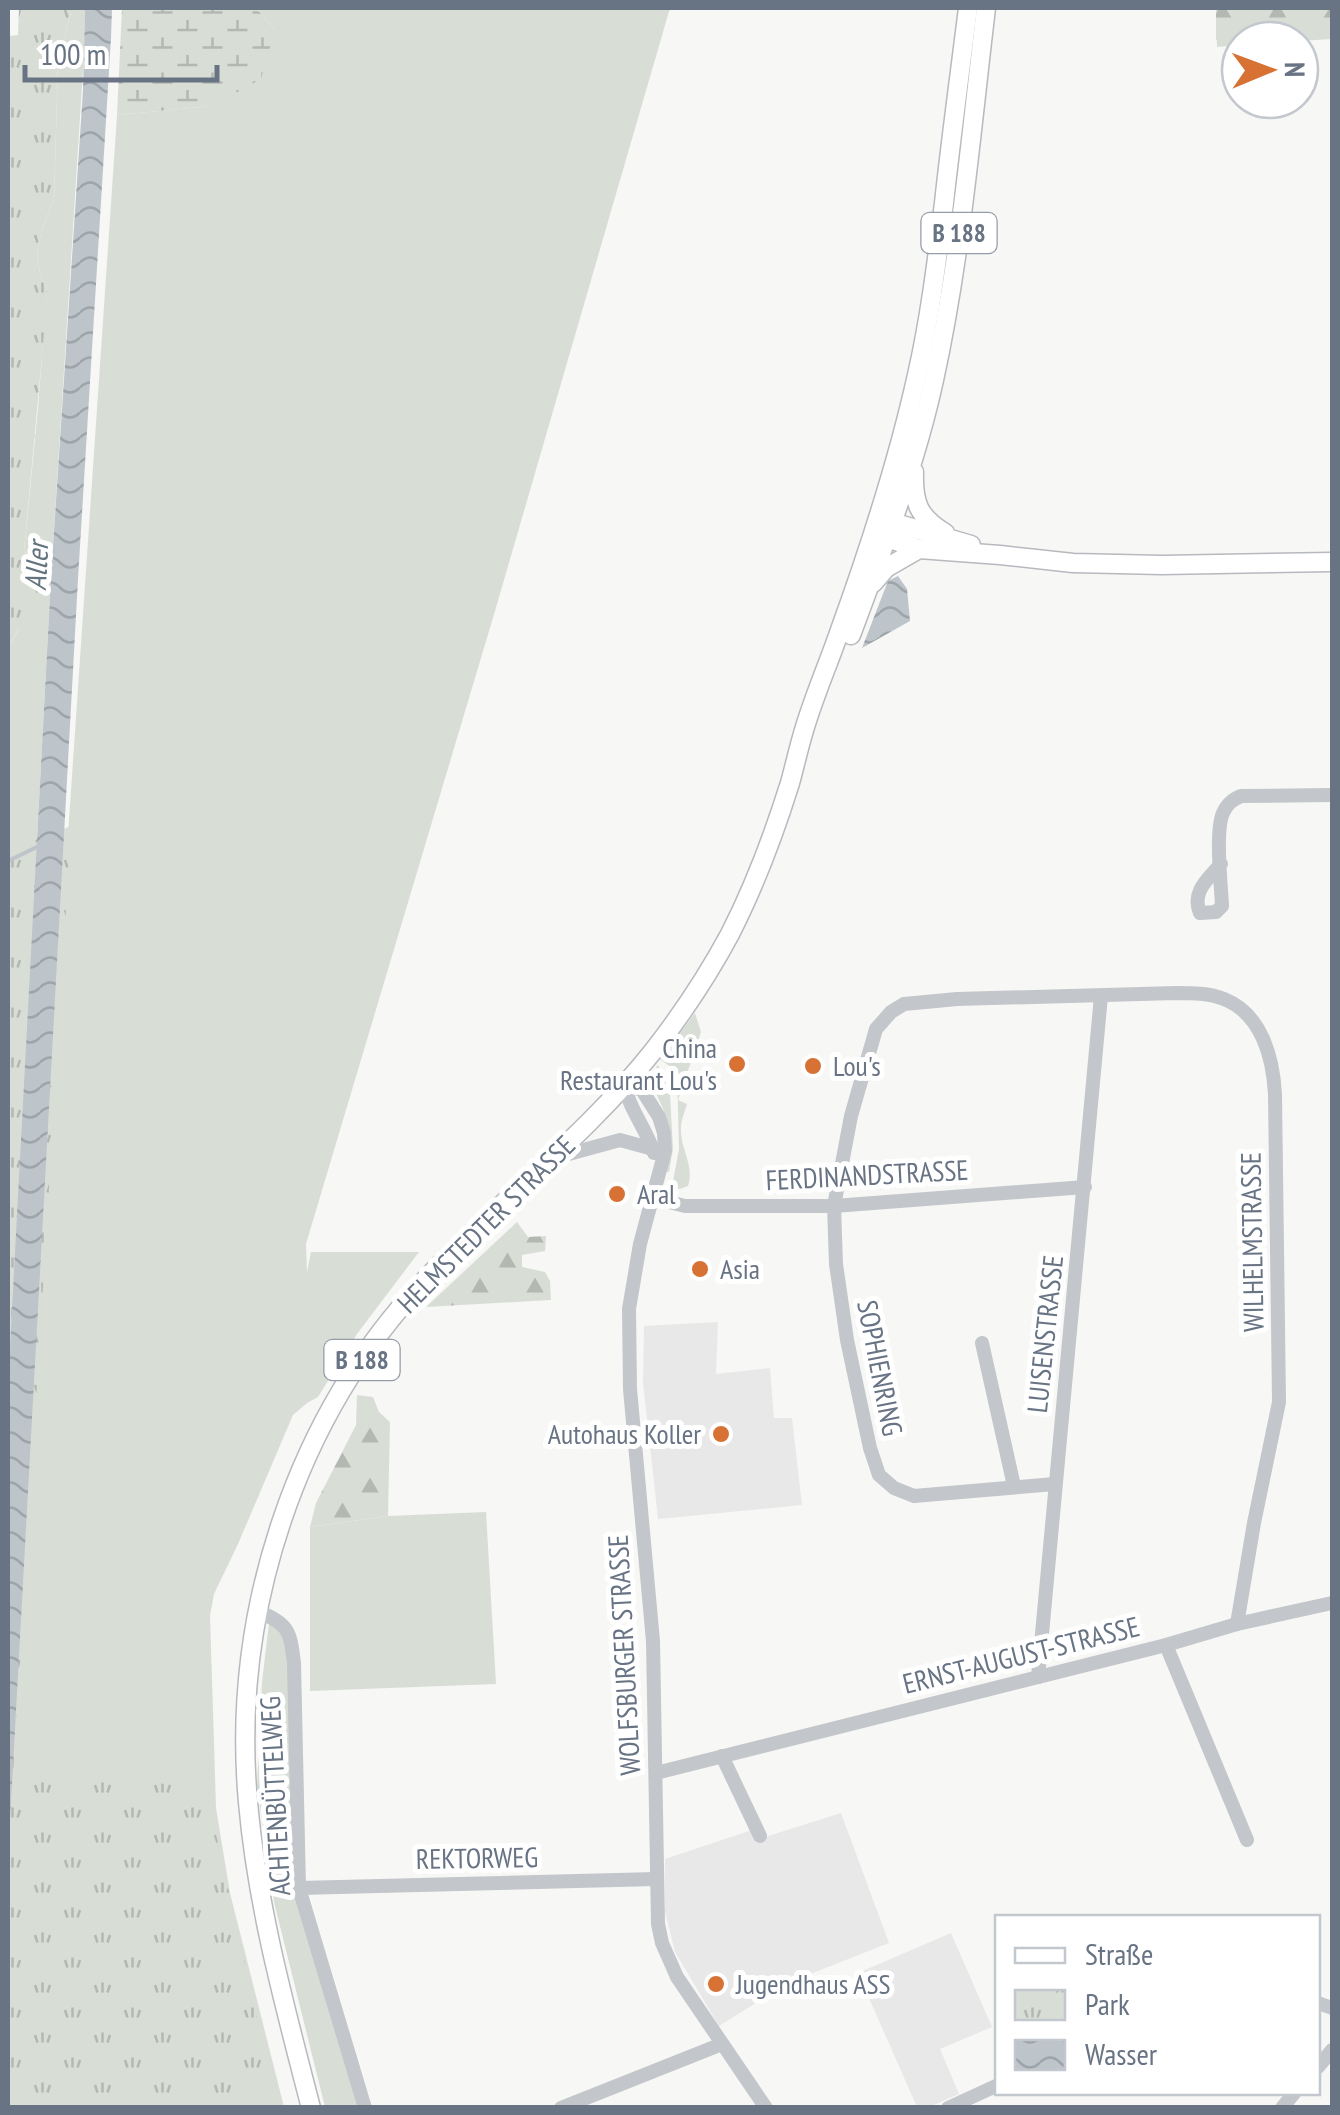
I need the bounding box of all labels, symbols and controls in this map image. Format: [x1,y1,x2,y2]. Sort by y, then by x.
scale bar [25,20,218,82]
north arrow [1220,20,1320,120]
text: 100 m [40,34,106,73]
text: N [1277,62,1314,77]
road number: B 188 [922,213,996,253]
water label: Aller [15,537,56,591]
place label: China Restaurant Lou's [560,1029,717,1098]
place label: Lou's [833,1047,881,1084]
marker: China Restaurant Lou's [726,1053,748,1075]
marker: Lou's [802,1055,824,1077]
street label: HELMSTEDTER STRASSE [389,1127,583,1321]
street label: FERDINANDSTRASSE [765,1151,969,1198]
street label: WILHELMSTRASSE [1231,1152,1272,1332]
place label: Aral [637,1175,676,1212]
marker: Aral [606,1183,628,1205]
place label: Asia [720,1250,760,1287]
street label: LUISENSTRASSE [1018,1253,1071,1415]
marker: Asia [689,1258,711,1280]
street label: SOPHIENRING [849,1297,912,1439]
road number: B 188 [324,1340,400,1380]
place label: Autohaus Koller [548,1415,701,1452]
marker: Autohaus Koller [710,1423,732,1445]
street label: WOLFSBURGER STRASSE [599,1534,648,1776]
street label: ERNST-AUGUST-STRASSE [899,1607,1143,1702]
street label: ACHTENBÜTTELWEG [251,1695,298,1897]
street label: REKTORWEG [415,1838,539,1877]
legend [995,1915,1320,2095]
text: Straße [1085,1934,1153,1973]
place label: Jugendhaus ASS [735,1965,891,2002]
marker: Jugendhaus ASS [705,1973,727,1995]
text: Park [1085,1984,1130,2023]
text: Wasser [1085,2034,1158,2073]

